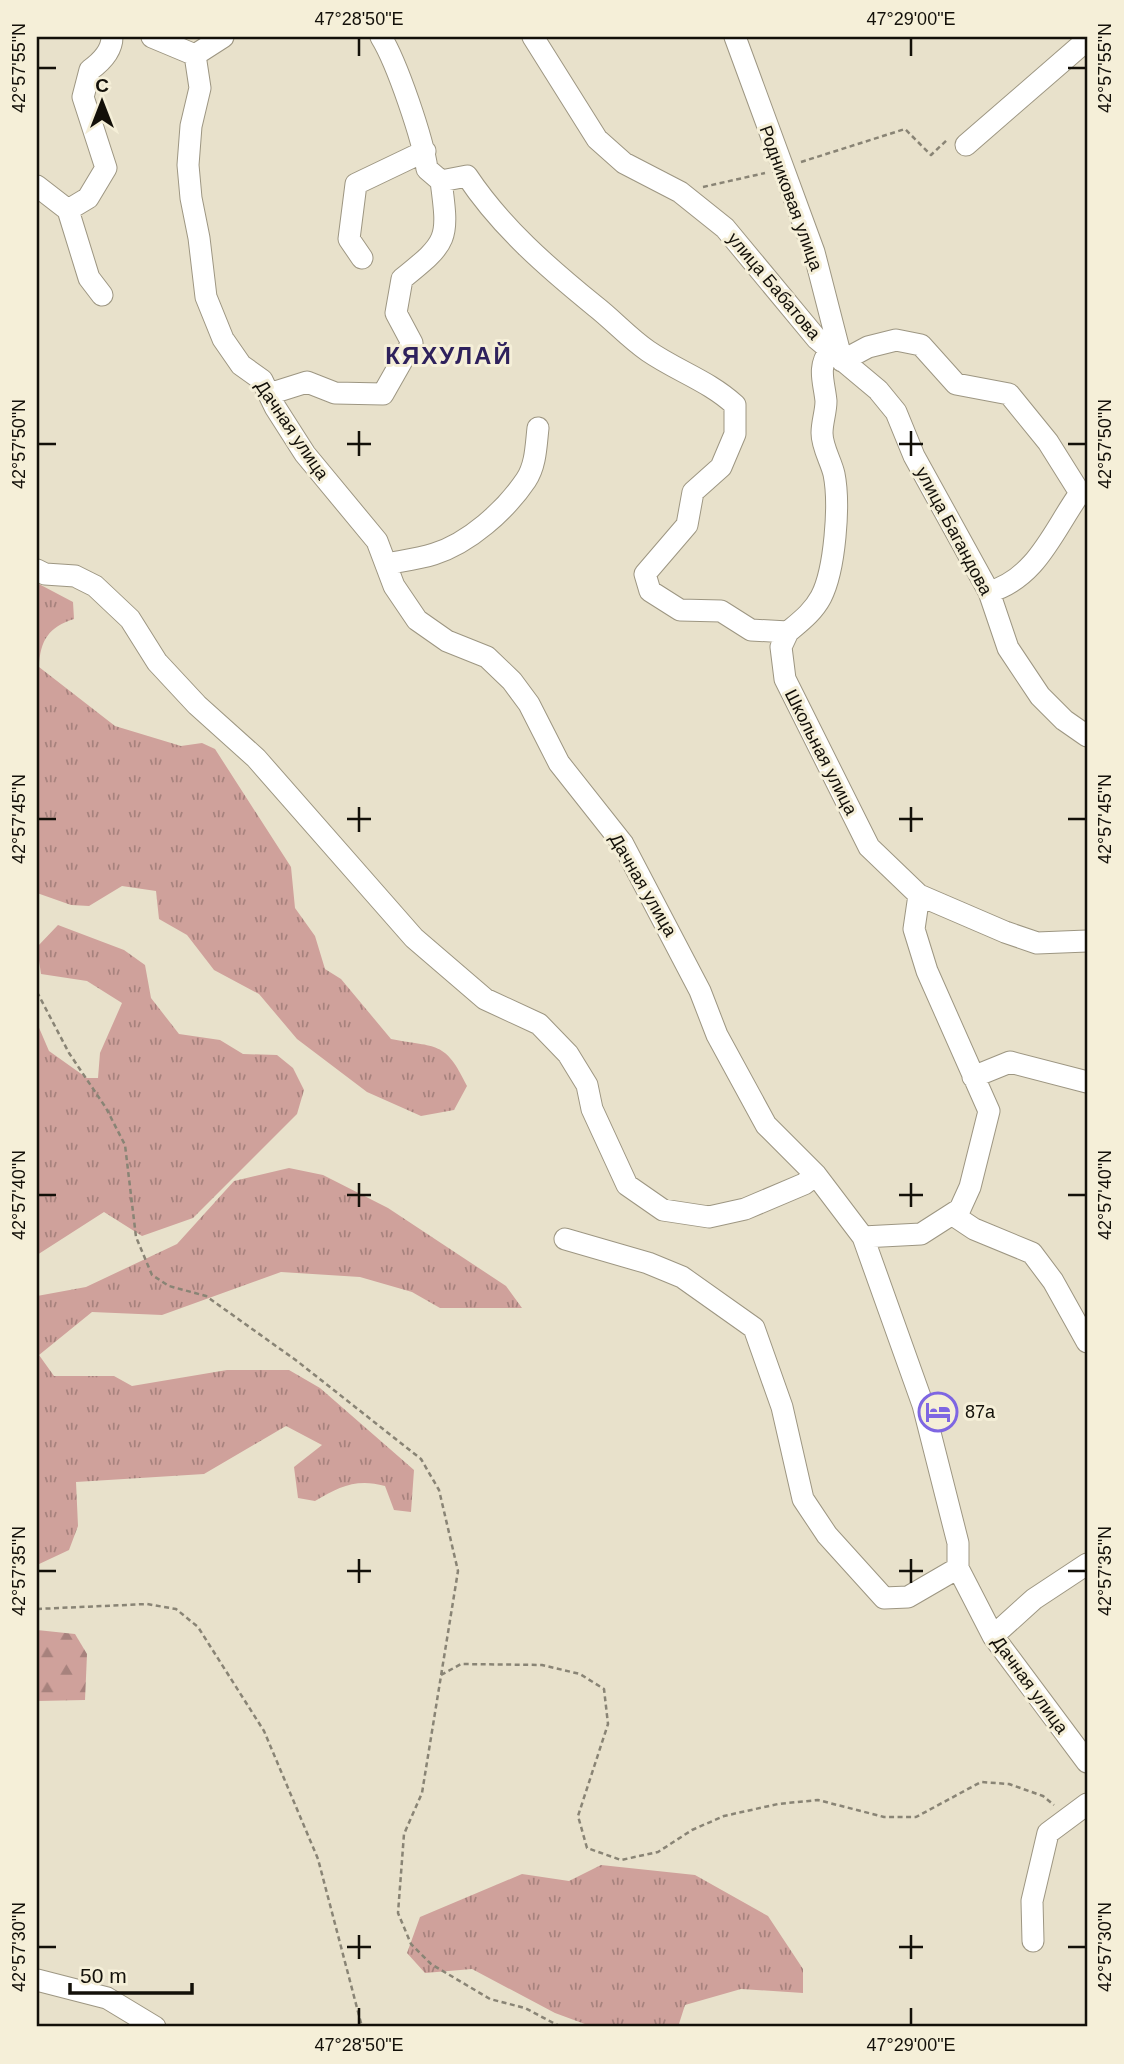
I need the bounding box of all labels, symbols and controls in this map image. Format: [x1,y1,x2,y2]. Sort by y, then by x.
text: 47°28'50"E [314,9,404,29]
text: 47°29'00"E [866,9,956,29]
text: 42°57'55"N [9,23,29,113]
text: 42°57'55"N [1095,23,1115,113]
north arrow [66,66,136,136]
text: С [95,75,109,96]
street label: Родниковая улица [755,123,827,274]
street label: улица Бабатова [724,229,825,344]
district label: КЯХУЛАЙ [385,342,513,369]
street label: Дачная улица [251,377,333,484]
text: 42°57'50"N [9,399,29,489]
text: 42°57'50"N [1095,399,1115,489]
street label: улица Багандова [912,463,997,599]
street label: Школьная улица [781,686,862,819]
text: 42°57'45"N [9,774,29,864]
text: 42°57'45"N [1095,774,1115,864]
street label: Дачная улица [605,830,681,941]
text: 42°57'40"N [9,1150,29,1240]
text: 42°57'40"N [1095,1150,1115,1240]
hotel icon: 87а [917,1391,959,1433]
place label: 87а [965,1402,996,1422]
text: 42°57'35"N [9,1526,29,1616]
text: 42°57'35"N [1095,1526,1115,1616]
street label: Дачная улица [988,1632,1073,1738]
text: 42°57'30"N [9,1902,29,1992]
text: 42°57'30"N [1095,1902,1115,1992]
scale bar [70,1952,192,1996]
text: 50 m [80,1964,127,1987]
text: 47°28'50"E [314,2035,404,2055]
text: 47°29'00"E [866,2035,956,2055]

